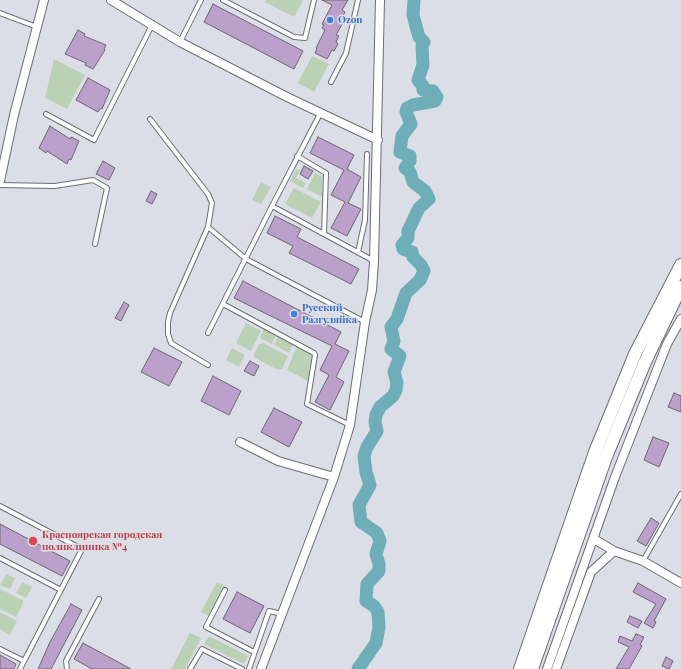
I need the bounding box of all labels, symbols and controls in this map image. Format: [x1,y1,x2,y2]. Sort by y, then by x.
place label: Ozon [338,14,362,26]
marker: Ozon [325,15,335,25]
place label: Русский Разгуляйка [302,302,357,326]
marker: Русский Разгуляйка [289,309,299,319]
place label: Красноярская городская поликлиника №4 [42,529,162,552]
marker: Красноярская городская поликлиника №4 [27,535,39,547]

